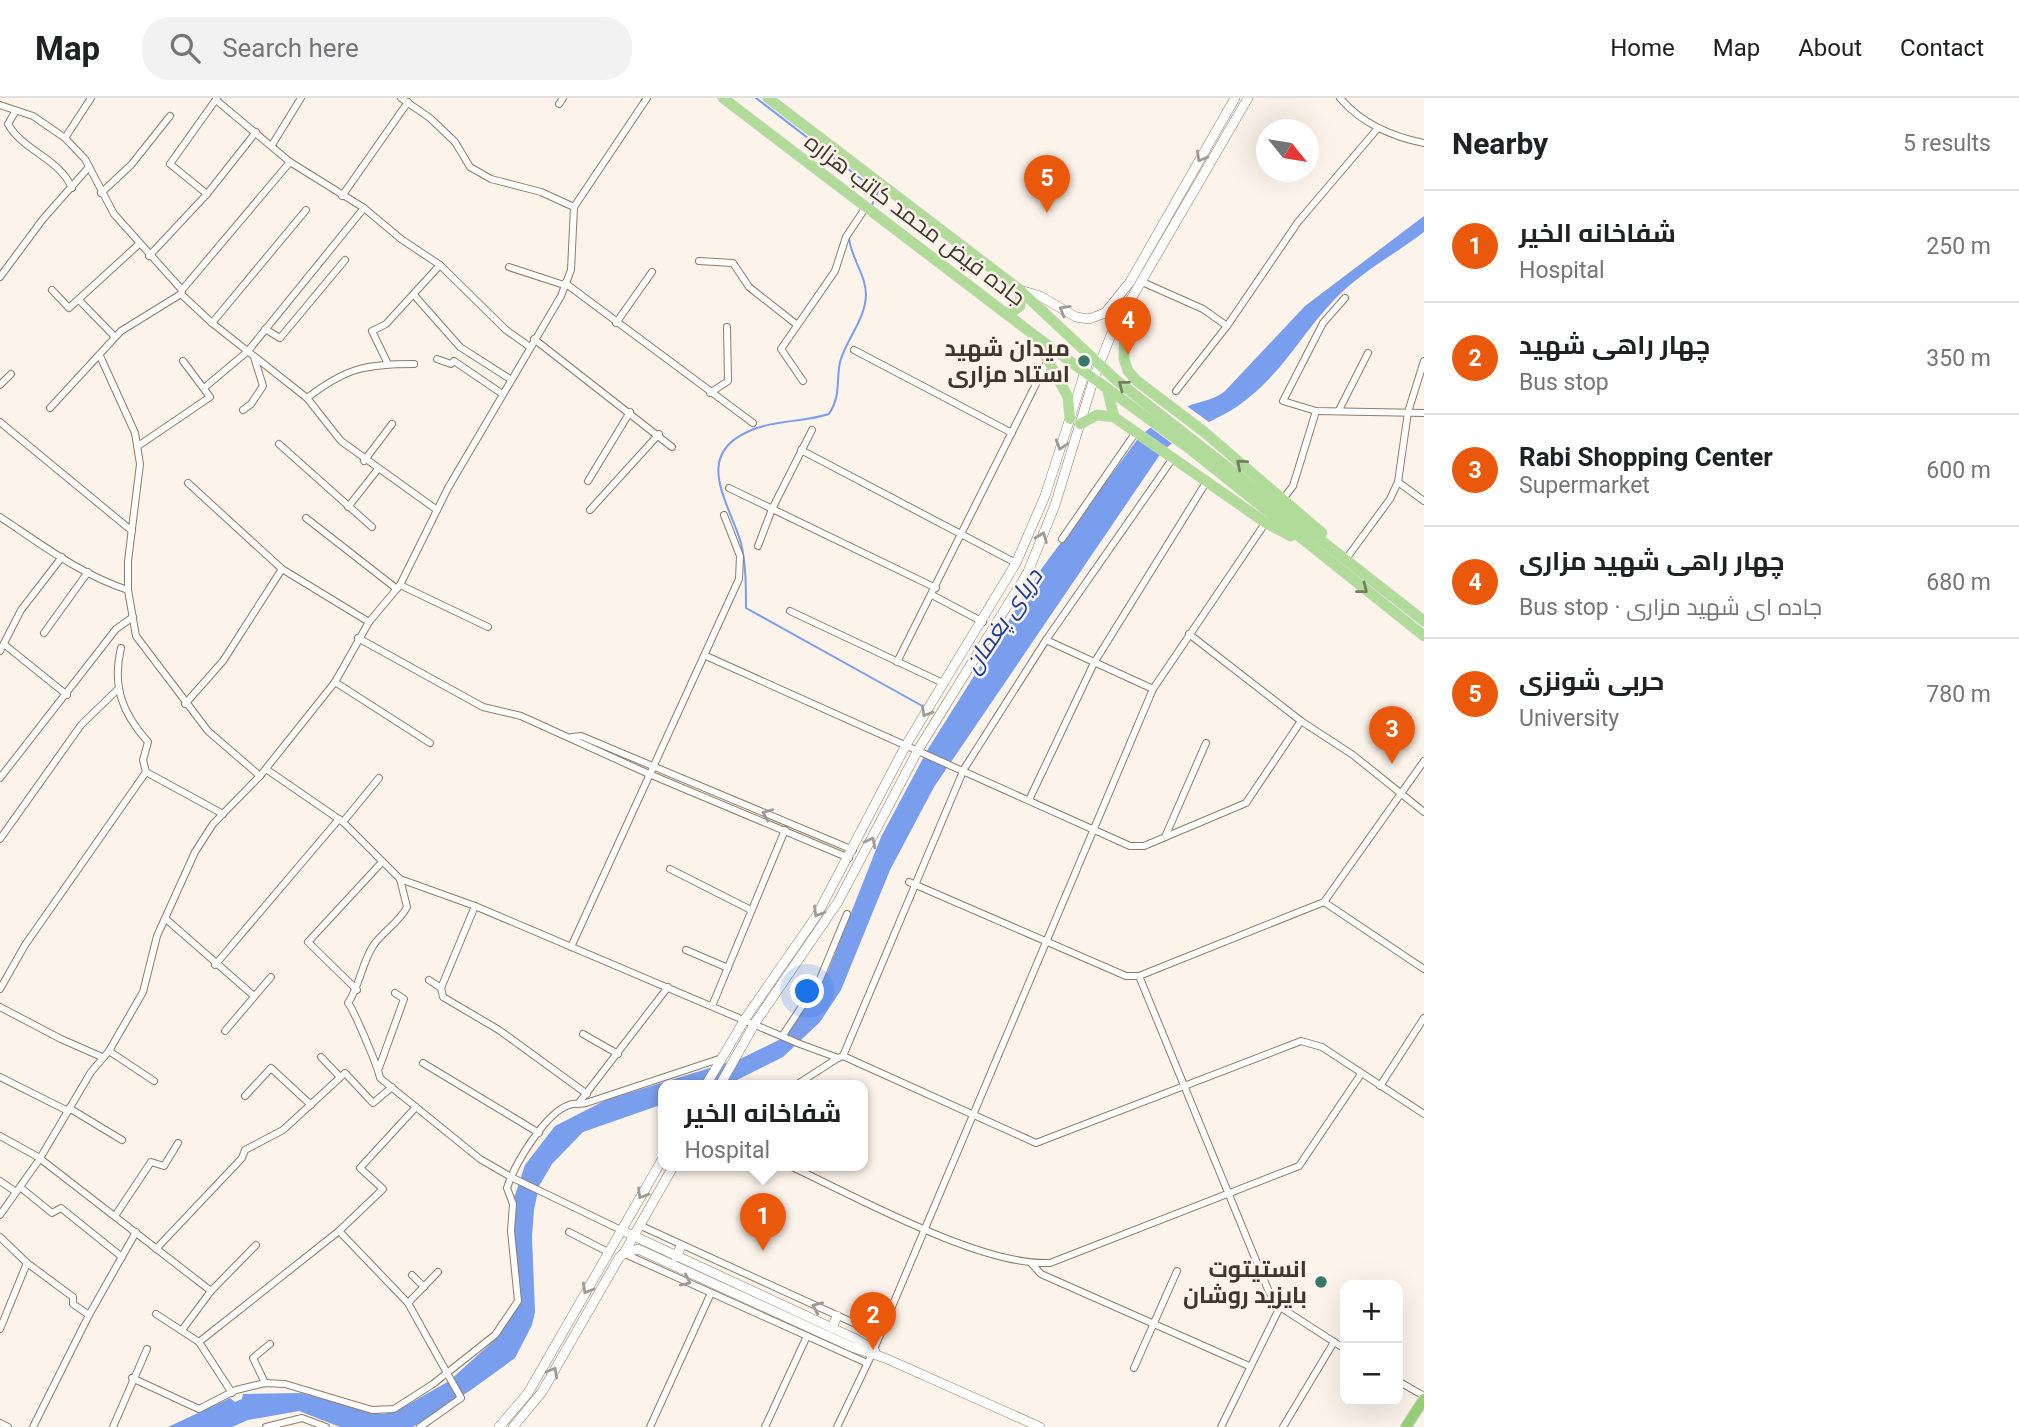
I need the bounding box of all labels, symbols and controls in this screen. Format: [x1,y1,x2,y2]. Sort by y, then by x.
search box [142,17,632,80]
text: Map [35,29,100,68]
icon: search [166,29,204,67]
text: Search here [222,33,359,63]
text: Home [1610,34,1675,62]
text: Map [1713,34,1760,62]
text: About [1798,34,1862,62]
text: Contact [1900,34,1984,62]
north arrow [1256,119,1319,182]
text: Nearby [1452,126,1548,161]
street label: جاده فیض محمد کاتب هزاره [799,128,1031,312]
text: 5 results [1903,130,1991,157]
one-way arrow [1196,150,1209,163]
pin: 5 [1024,155,1070,213]
text: شفاخانه الخیر [1519,218,1676,248]
text: 1 [1468,233,1482,260]
text: 250 m [1926,233,1991,260]
text: Hospital [1519,257,1605,284]
pin: 4 [1105,297,1151,355]
one-way arrow [1059,305,1072,318]
text: چهار راهی شهید [1519,330,1710,360]
place label: میدان شهید استاد مزاری [945,335,1070,388]
text: 2 [1468,345,1482,372]
text: 350 m [1926,345,1991,372]
marker: میدان شهید استاد مزاری [1076,353,1092,369]
text: Bus stop [1519,369,1609,396]
one-way arrow [1118,381,1131,393]
one-way arrow [1055,438,1070,450]
text: Rabi Shopping Center [1519,442,1773,472]
text: 3 [1468,457,1482,484]
text: 600 m [1926,457,1991,484]
one-way arrow [1237,460,1250,472]
text: Supermarket [1519,472,1650,499]
one-way arrow [1034,532,1048,544]
text: چهار راهی شهید مزاری [1519,546,1785,576]
water label: دریای پغمان [958,562,1051,680]
text: 4 [1468,569,1482,596]
text: 680 m [1926,569,1991,596]
one-way arrow [1356,580,1368,593]
text: Bus stop · جاده ای شهید مزاری [1519,594,1822,621]
text: حربی شونزی [1519,666,1664,696]
text: 5 [1468,681,1482,708]
text: 780 m [1926,681,1991,708]
one-way arrow [921,704,934,717]
text: University [1519,705,1619,732]
pin: 3 [1369,706,1415,764]
one-way arrow [762,809,774,823]
one-way arrow [863,837,877,849]
one-way arrow [813,904,826,917]
your location [790,974,824,1008]
popup [658,1080,868,1171]
text: شفاخانه الخیر [685,1098,841,1128]
text: Hospital [685,1137,770,1164]
one-way arrow [637,1186,650,1199]
pin: 1 [740,1193,786,1251]
place label: انستیتوت بایزید روشان [1183,1256,1307,1309]
one-way arrow [679,1273,691,1287]
marker: انستیتوت بایزید روشان [1313,1274,1329,1290]
map controls [1340,1280,1403,1406]
button: + [1340,1280,1403,1343]
one-way arrow [582,1282,595,1295]
pin: 2 [850,1292,896,1350]
one-way arrow [812,1301,824,1315]
button: − [1340,1343,1403,1406]
one-way arrow [545,1367,558,1380]

